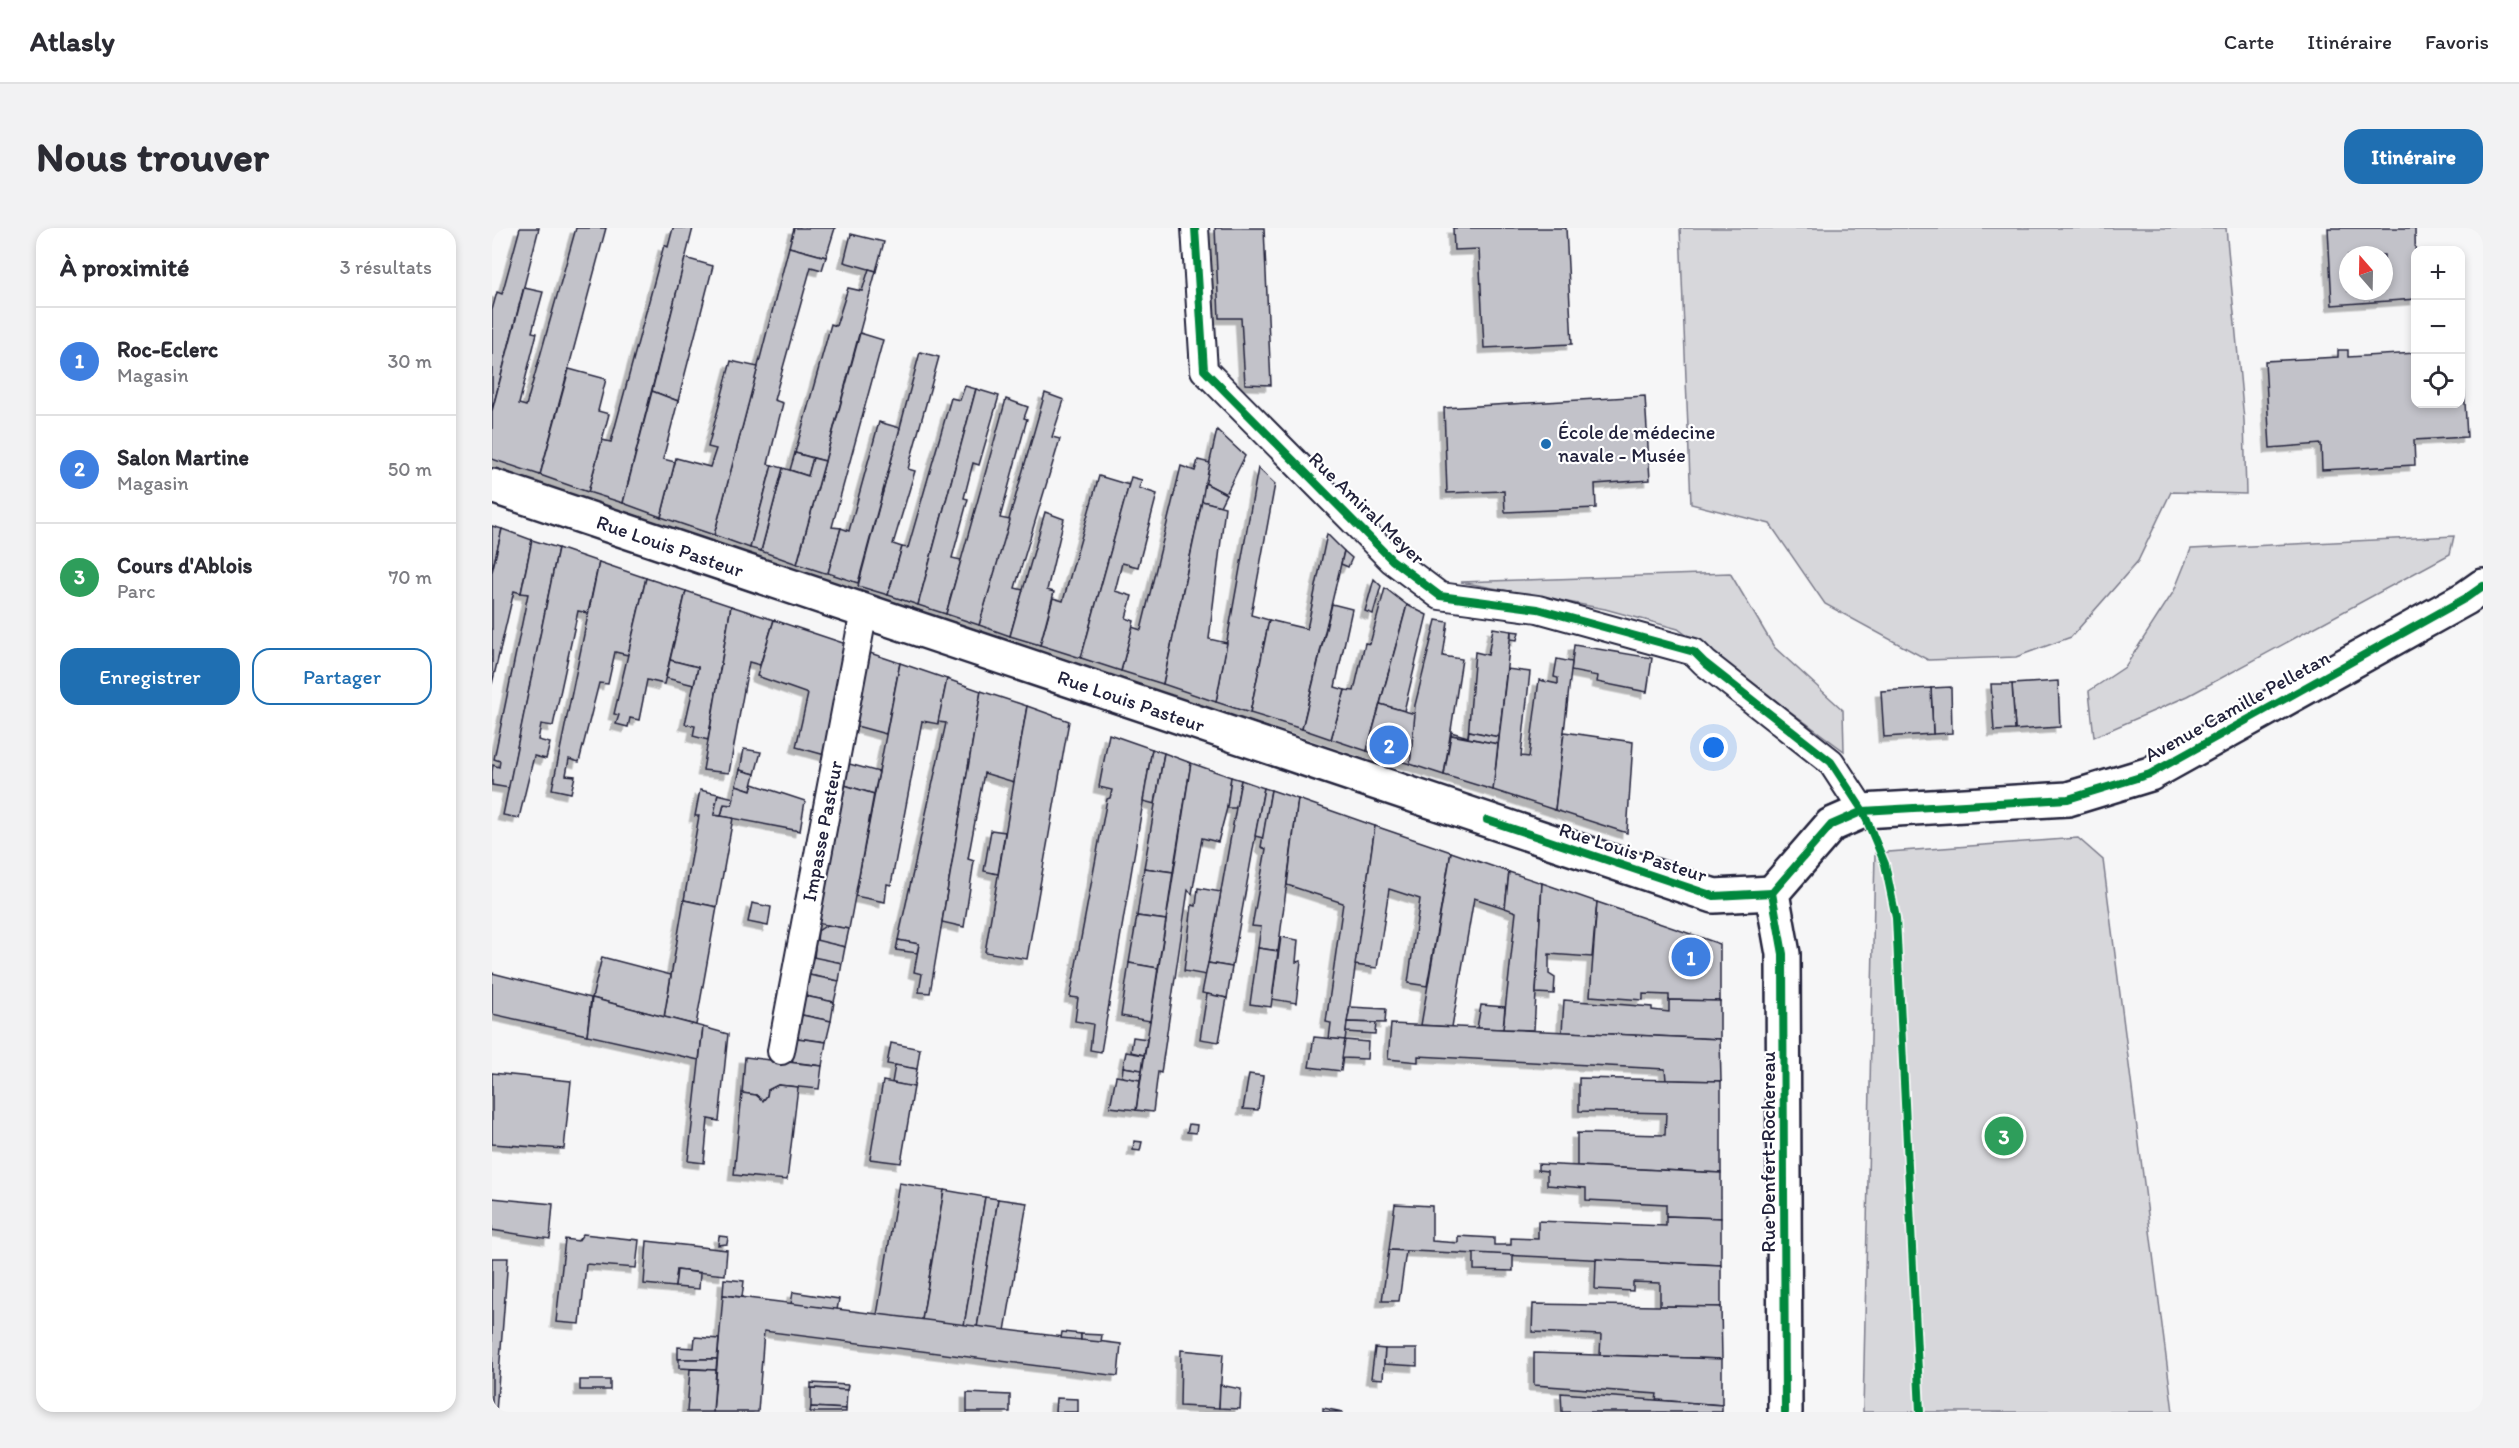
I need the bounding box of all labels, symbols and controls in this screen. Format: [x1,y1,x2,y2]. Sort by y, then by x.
text: Atlasly [30,24,115,58]
text: Carte [2224,29,2274,54]
text: Itinéraire [2307,29,2392,54]
text: Favoris [2425,29,2489,54]
button: Itinéraire [2344,129,2483,184]
text: Nous trouver [36,131,269,182]
north arrow [2339,246,2393,300]
map controls [2411,246,2465,408]
button: + [2411,246,2465,300]
text: À proximité [60,251,189,283]
text: 3 résultats [340,255,432,279]
button: − [2411,300,2465,354]
text: Roc-Eclerc [117,336,218,363]
text: 1 [75,349,84,373]
text: 30 m [387,349,432,373]
button: locate [2411,354,2465,408]
text: Magasin [117,363,189,387]
place label: École de médecine navale - Musée [1558,420,1715,467]
marker: École de médecine navale - Musée [1539,437,1553,451]
text: Salon Martine [117,444,249,471]
street label: Rue Amiral Meyer [1304,447,1430,570]
text: 2 [74,457,85,481]
text: 50 m [388,457,432,481]
text: Magasin [117,471,189,495]
street label: Rue Louis Pasteur [593,510,747,582]
text: Cours d'Ablois [117,552,253,579]
text: 3 [74,565,85,589]
text: 70 m [388,565,432,589]
text: Parc [117,579,155,603]
street label: Avenue Camille Pelletan [2140,645,2334,767]
button: Enregistrer [60,648,240,705]
button: Partager [252,648,432,705]
street label: Rue Louis Pasteur [1054,665,1208,737]
pin: 2 [1370,722,1408,768]
your location [1699,733,1728,762]
street label: Impasse Pasteur [797,758,847,904]
street label: Rue Louis Pasteur [1556,817,1710,887]
pin: 1 [1672,934,1710,980]
street label: Rue Denfert-Rochereau [1756,1051,1780,1253]
pin: 3 [1984,1114,2024,1158]

